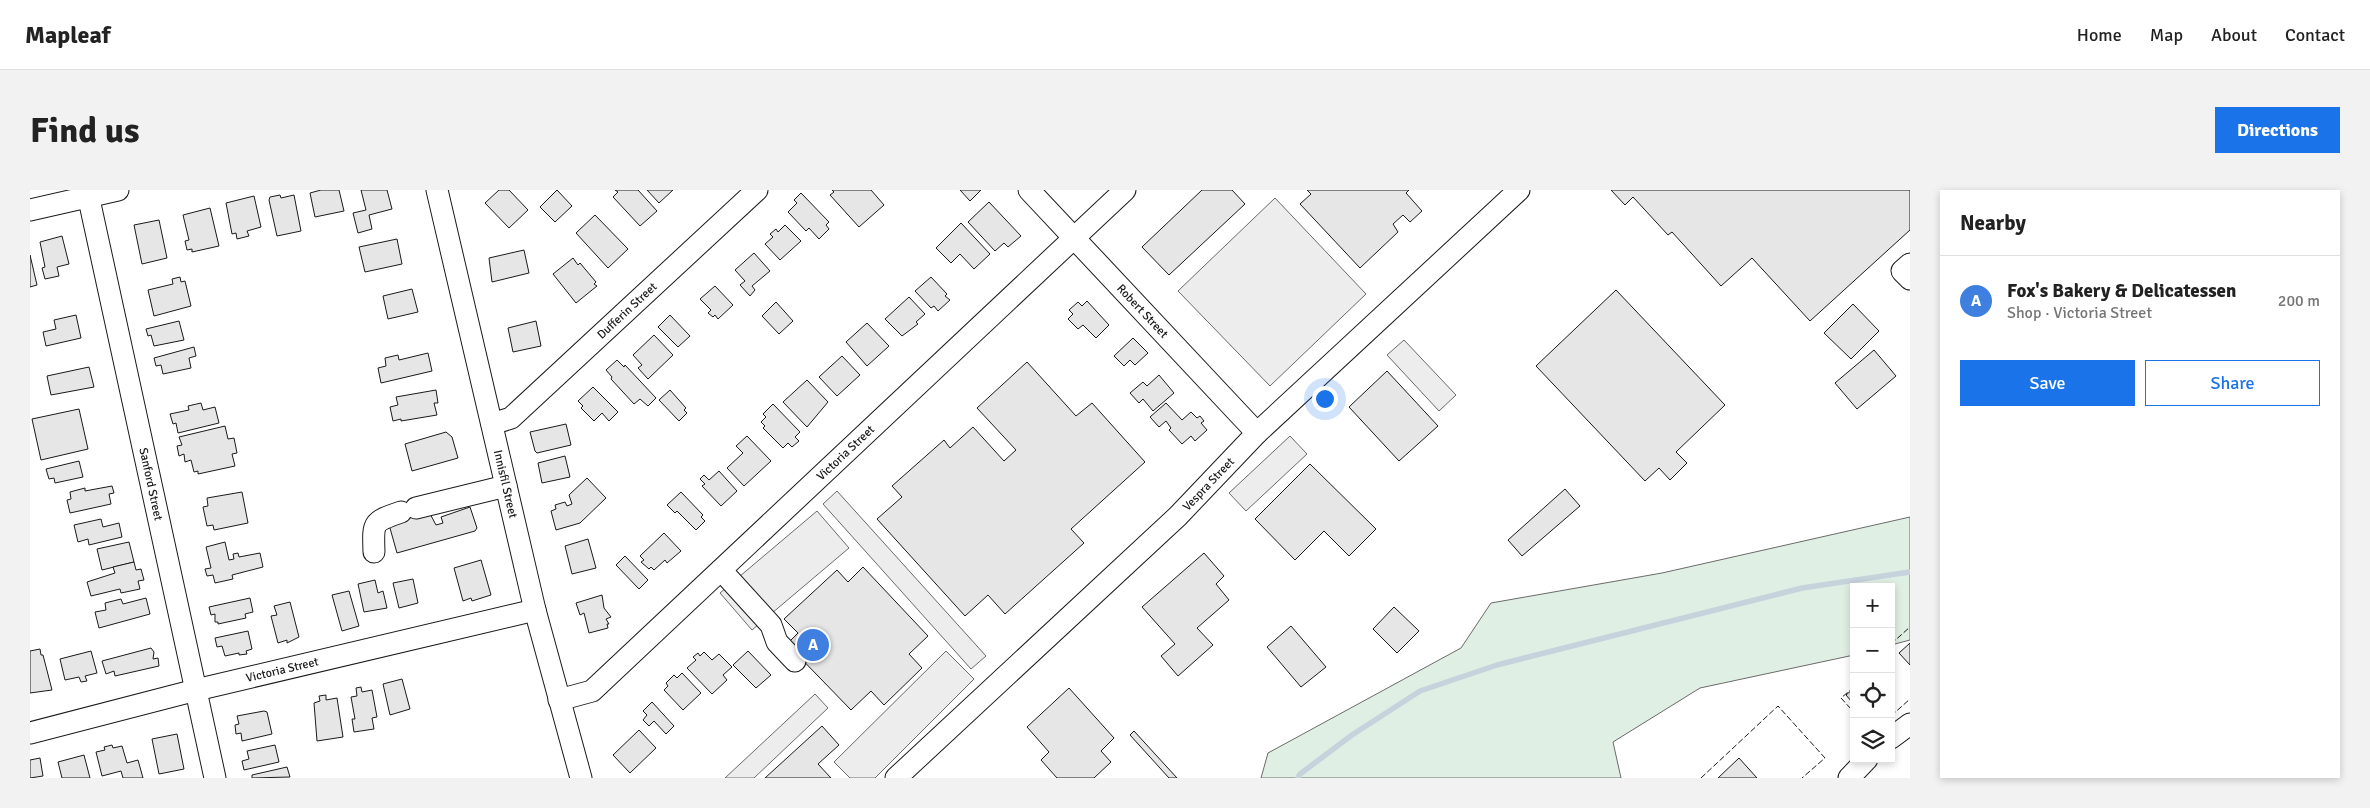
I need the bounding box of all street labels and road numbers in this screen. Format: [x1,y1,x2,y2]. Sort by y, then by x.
street label: Dufferin Street [594,279,660,342]
street label: Robert Street [1113,281,1171,342]
street label: Victoria Street [814,422,878,484]
street label: Sanford Street [135,446,166,522]
street label: Innisfil Street [490,449,520,520]
street label: Vespra Street [1180,454,1238,514]
street label: Victoria Street [244,654,320,686]

